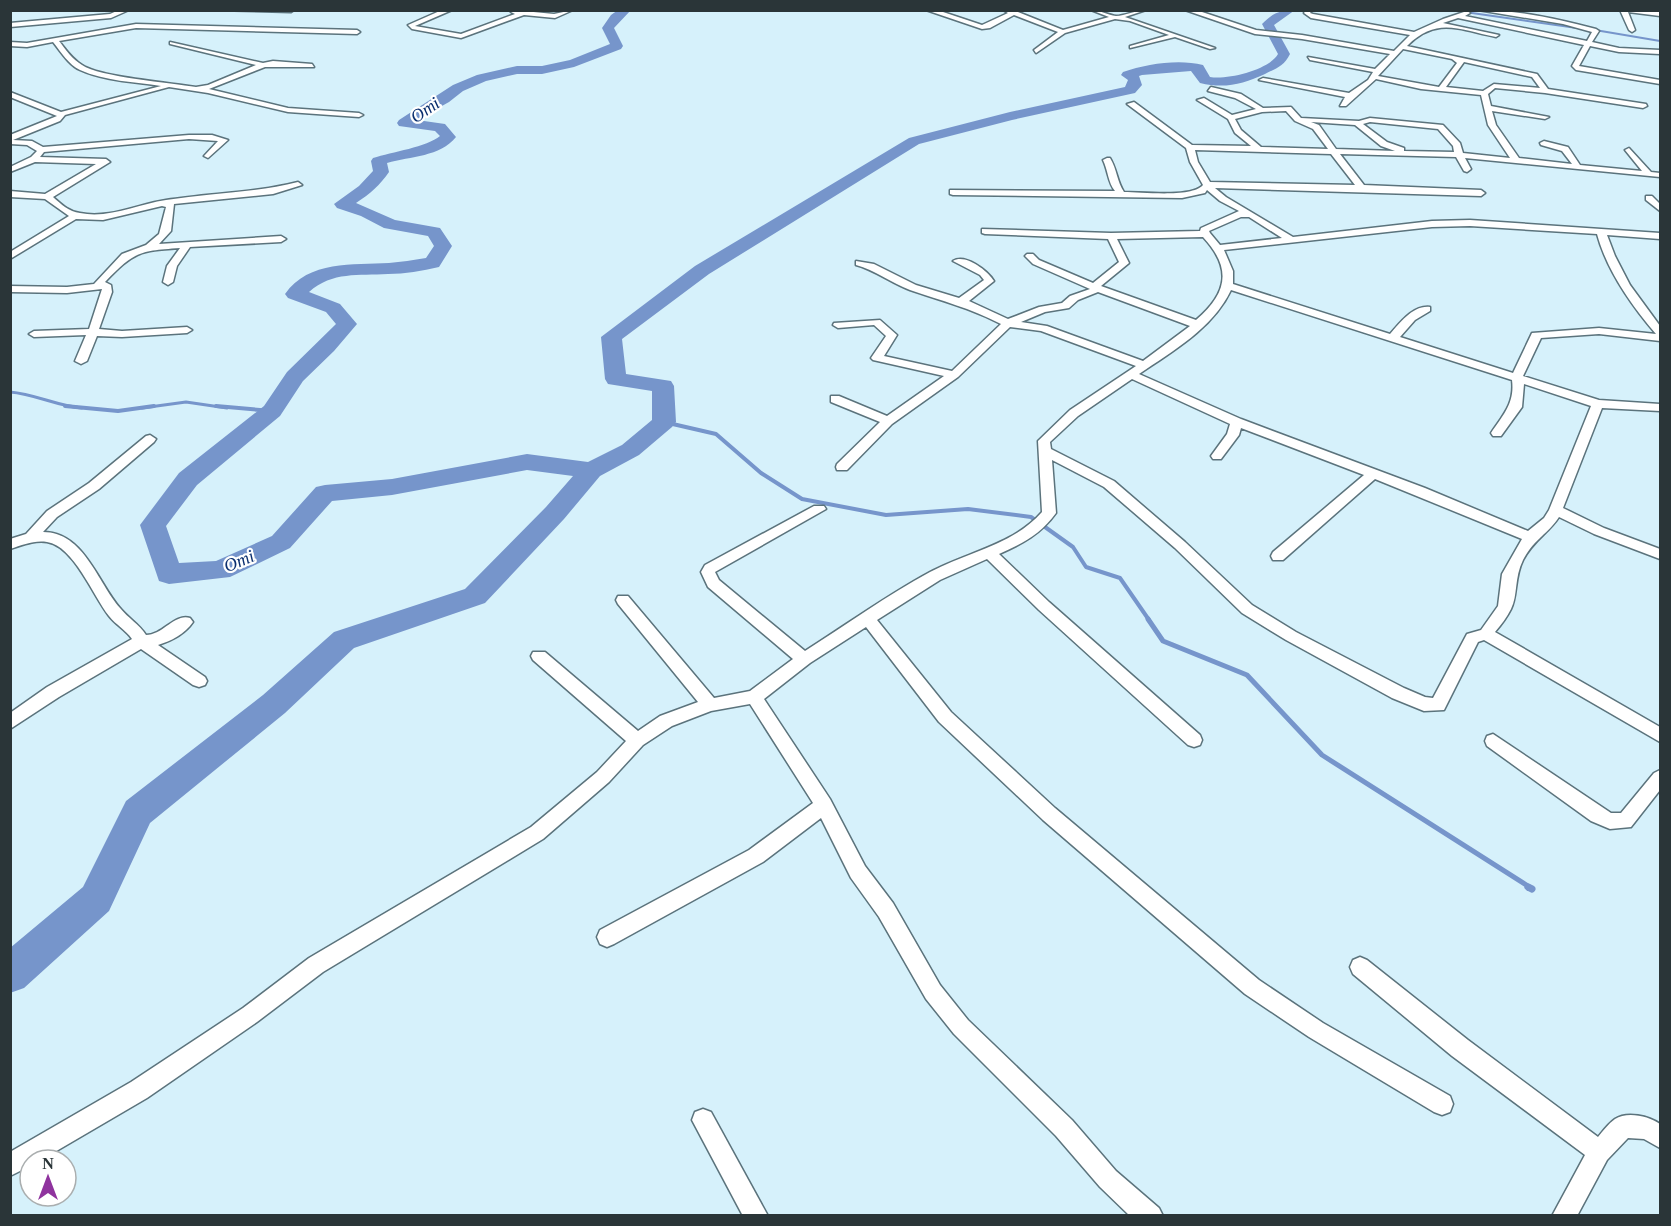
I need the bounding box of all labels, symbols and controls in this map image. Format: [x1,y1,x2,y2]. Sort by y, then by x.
water label: Omi [407,93,443,127]
water label: Omi [221,546,257,576]
north arrow [18,1148,78,1208]
text: N [42,1155,54,1172]

